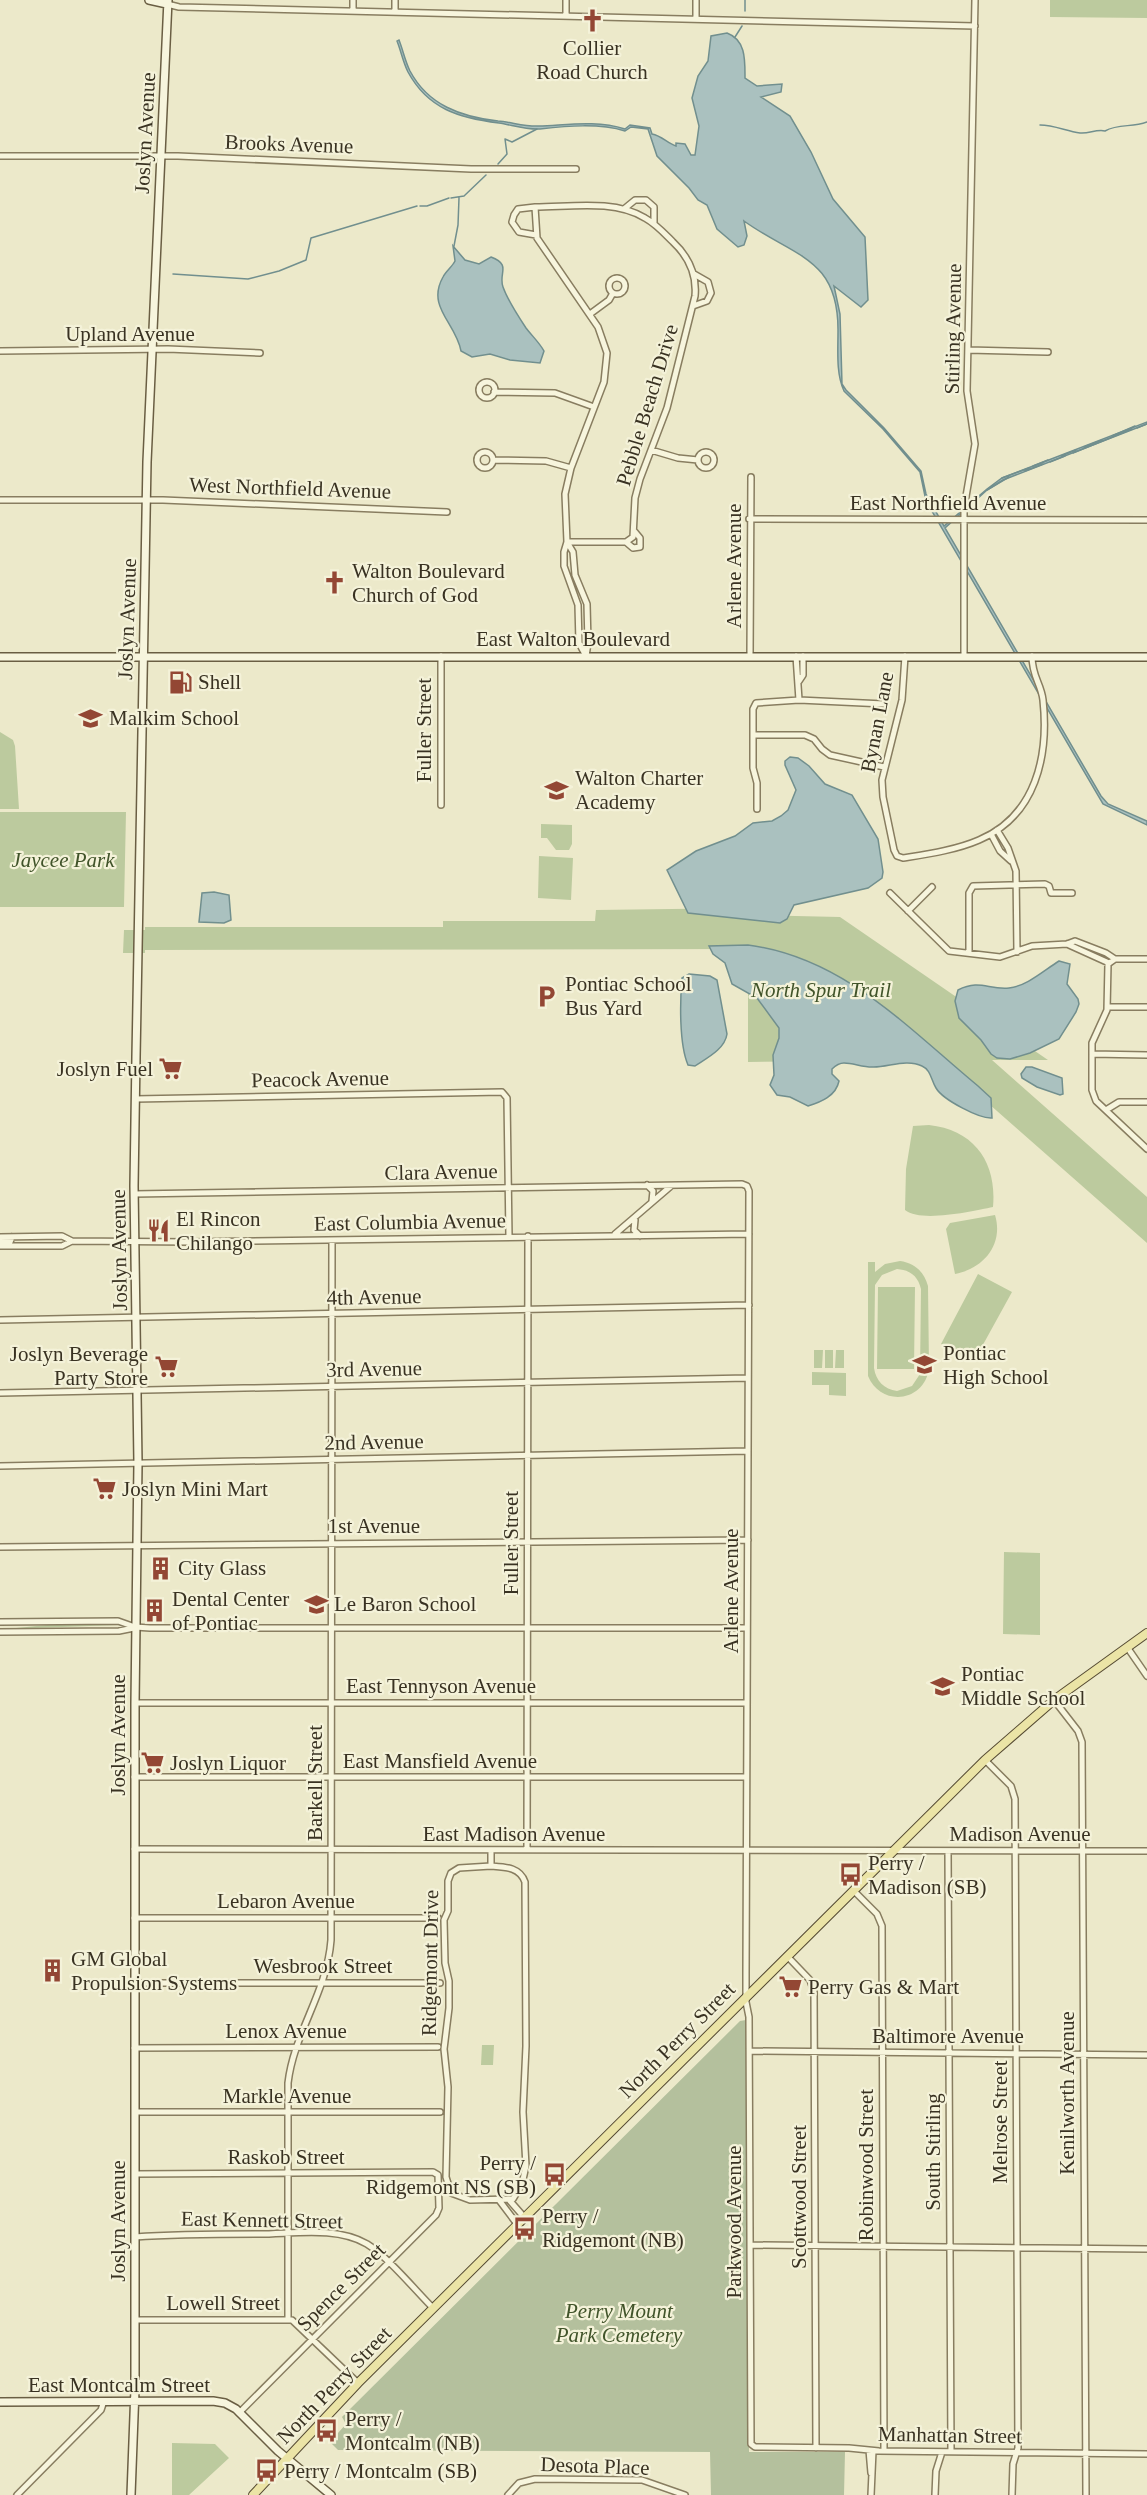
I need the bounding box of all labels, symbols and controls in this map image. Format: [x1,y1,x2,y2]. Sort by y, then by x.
church icon: Collier Road Church [579,7,605,33]
place label: Collier Road Church [536,36,648,84]
street label: Joslyn Avenue [130,72,160,194]
street label: Brooks Avenue [224,130,354,158]
street label: Stirling Avenue [940,263,966,395]
street label: Pebble Beach Drive [611,321,683,489]
street label: Upland Avenue [65,322,195,346]
street label: West Northfield Avenue [189,472,391,504]
street label: East Northfield Avenue [850,491,1046,515]
street label: Arlene Avenue [722,504,746,628]
street label: Joslyn Avenue [113,558,141,680]
place label: Walton Boulevard Church of God [352,559,505,607]
church icon: Walton Boulevard Church of God [321,570,347,596]
street label: East Walton Boulevard [476,627,670,651]
fuel station icon: Shell [167,669,193,695]
place label: Shell [198,670,241,694]
street label: Bynan Lane [855,670,899,774]
street label: Fuller Street [412,678,436,782]
school or university icon: Malkim School [78,705,104,731]
place label: Malkim School [109,706,239,730]
place label: Walton Charter Academy [575,766,703,814]
school or university icon: Walton Charter Academy [544,777,570,803]
park label: Jaycee Park [11,848,115,872]
place label: Pontiac School Bus Yard [565,972,692,1020]
park label: North Spur Trail [750,978,891,1002]
parking icon: Pontiac School Bus Yard [534,983,560,1009]
supermarket icon: Joslyn Fuel [158,1056,184,1082]
place label: Joslyn Fuel [57,1057,153,1081]
street label: Peacock Avenue [251,1066,389,1092]
street label: Clara Avenue [384,1159,498,1185]
street label: Joslyn Avenue [106,1189,132,1311]
place label: El Rincon Chilango [176,1207,261,1255]
street label: East Columbia Avenue [314,1208,506,1236]
restaurant icon: El Rincon Chilango [145,1218,171,1244]
street label: 4th Avenue [326,1284,422,1310]
place label: Pontiac High School [943,1341,1049,1389]
place label: Joslyn Beverage Party Store [10,1342,148,1390]
school or university icon: Pontiac High School [912,1352,938,1378]
supermarket icon: Joslyn Beverage Party Store [153,1353,179,1379]
street label: 3rd Avenue [326,1356,422,1382]
street label: 2nd Avenue [324,1429,424,1455]
supermarket icon: Joslyn Mini Mart [91,1476,117,1502]
place label: Joslyn Mini Mart [122,1477,268,1501]
street label: Fuller Street [499,1491,523,1595]
street label: 1st Avenue [328,1514,420,1538]
street label: Arlene Avenue [719,1529,743,1653]
building icon: City Glass [147,1555,173,1581]
place label: City Glass [178,1556,266,1580]
place label: Dental Center of Pontiac [172,1587,289,1635]
school or university icon: Le Baron School [303,1591,329,1617]
place label: Le Baron School [334,1592,476,1616]
building icon: Dental Center of Pontiac [141,1598,167,1624]
place label: Pontiac Middle School [961,1662,1085,1710]
school or university icon: Pontiac Middle School [930,1673,956,1699]
street label: Joslyn Avenue [106,1674,130,1796]
street label: East Tennyson Avenue [346,1674,536,1698]
street label: Barkell Street [303,1725,327,1841]
street label: East Mansfield Avenue [343,1749,537,1773]
supermarket icon: Joslyn Liquor [139,1750,165,1776]
place label: Joslyn Liquor [170,1751,286,1775]
street label: East Madison Avenue [423,1822,605,1846]
street label: Madison Avenue [949,1822,1091,1846]
place label: Perry / Madison (SB) [868,1851,986,1899]
bus stop icon: Perry / Madison (SB) [837,1862,863,1888]
street label: Lebaron Avenue [217,1889,355,1913]
street label: Ridgemont Drive [417,1890,443,2036]
place label: GM Global Propulsion Systems [71,1947,237,1995]
street label: Wesbrook Street [254,1954,393,1978]
building icon: GM Global Propulsion Systems [40,1958,66,1984]
supermarket icon: Perry Gas & Mart [777,1974,803,2000]
place label: Perry Gas & Mart [808,1975,959,1999]
street label: North Perry Street [614,1977,740,2103]
street label: Kenilworth Avenue [1055,2011,1079,2175]
street label: Lenox Avenue [225,2019,347,2043]
street label: Baltimore Avenue [872,2024,1024,2048]
street label: Melrose Street [988,2060,1012,2184]
street label: Markle Avenue [223,2084,351,2108]
street label: Robinwood Street [854,2089,878,2241]
street label: South Stirling [921,2093,945,2211]
street label: Scottwood Street [787,2125,811,2269]
street label: Raskob Street [227,2145,345,2169]
street label: Parkwood Avenue [722,2146,746,2299]
place label: Perry / Ridgemont NS (SB) [366,2151,536,2199]
street label: Joslyn Avenue [106,2160,130,2282]
bus stop icon: Perry / Ridgemont NS (SB) [541,2162,567,2188]
place label: Perry / Ridgemont (NB) [542,2204,684,2252]
street label: East Kennett Street [181,2207,343,2233]
bus stop icon: Perry / Ridgemont (NB) [511,2215,537,2241]
street label: Spence Street [292,2238,390,2336]
street label: Lowell Street [166,2291,280,2315]
park label: Perry Mount Park Cemetery [555,2299,683,2347]
street label: North Perry Street [272,2321,396,2449]
street label: East Montcalm Street [28,2373,210,2397]
place label: Perry / Montcalm (NB) [345,2407,480,2455]
bus stop icon: Perry / Montcalm (NB) [314,2418,340,2444]
street label: Manhattan Street [878,2422,1022,2448]
street label: Desota Place [540,2452,650,2480]
bus stop icon: Perry / Montcalm (SB) [253,2458,279,2484]
place label: Perry / Montcalm (SB) [284,2459,477,2483]

